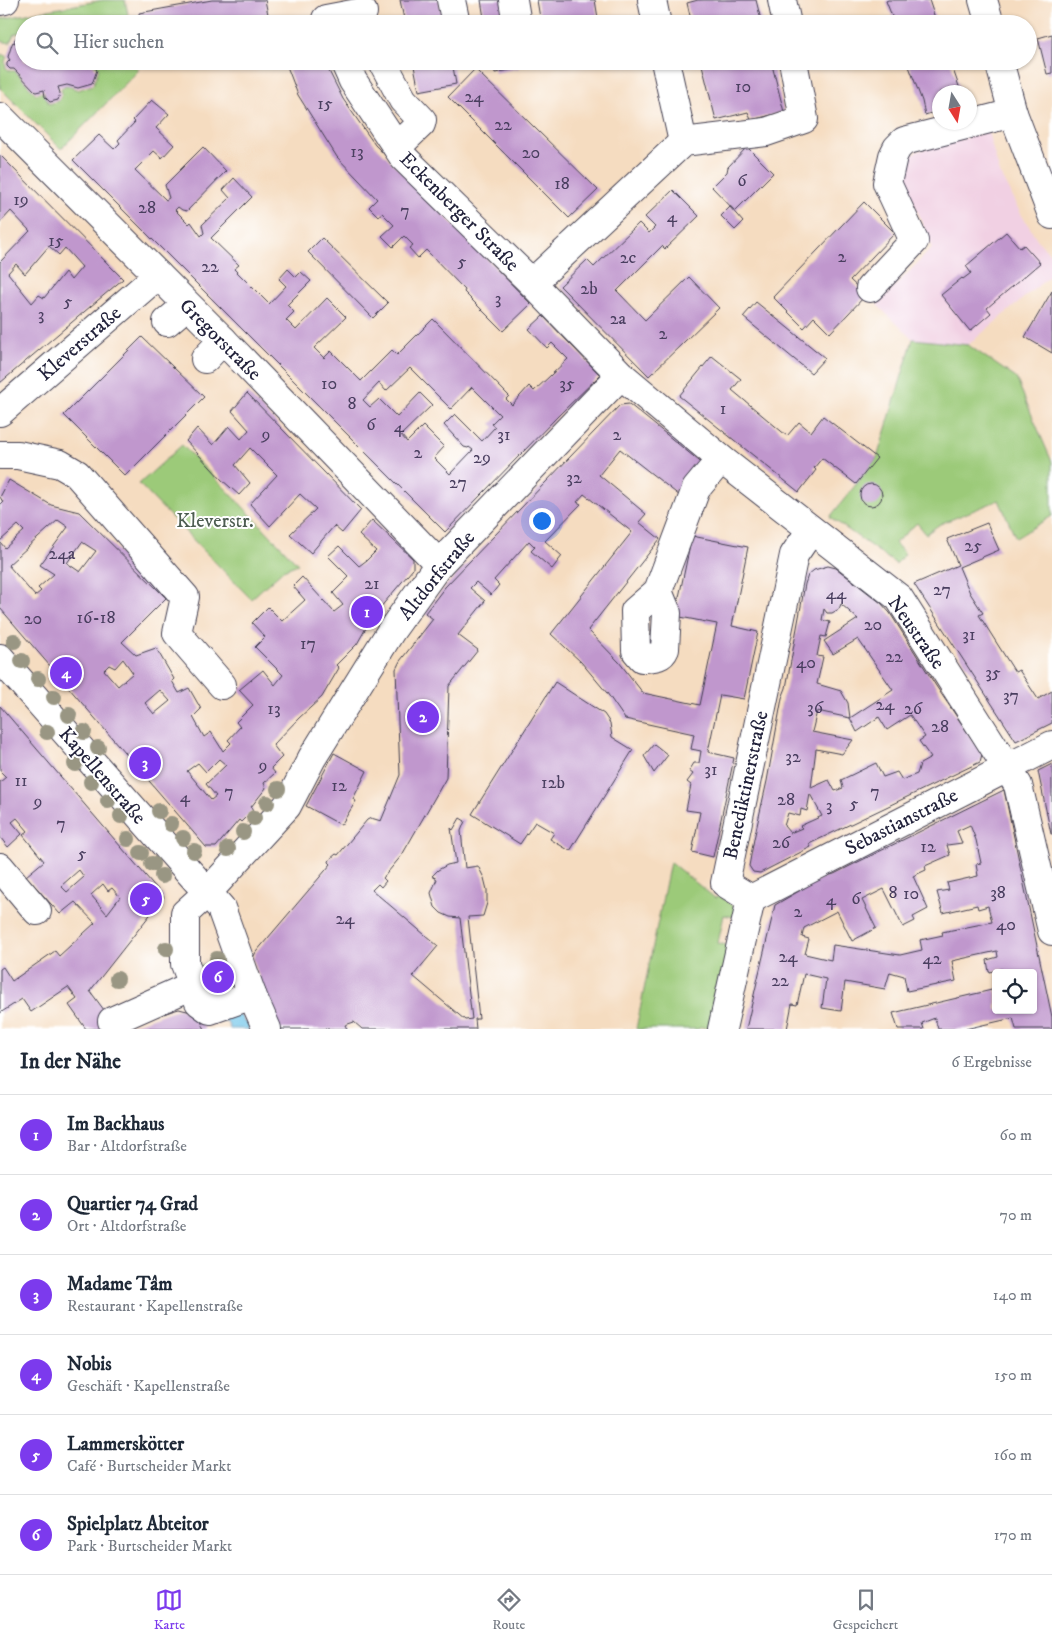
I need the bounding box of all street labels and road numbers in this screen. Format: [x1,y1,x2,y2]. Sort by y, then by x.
street label: Eckenberger Straße [394,147,524,277]
street label: Gregorstraße [174,294,266,386]
street label: Kleverstraße [33,301,127,387]
street label: Altdorfstraße [393,526,481,626]
street label: Neustraße [882,592,950,674]
street label: Benediktinerstraße [718,709,774,862]
street label: Kapellenstraße [53,722,151,830]
street label: Sebastianstraße [841,783,962,861]

